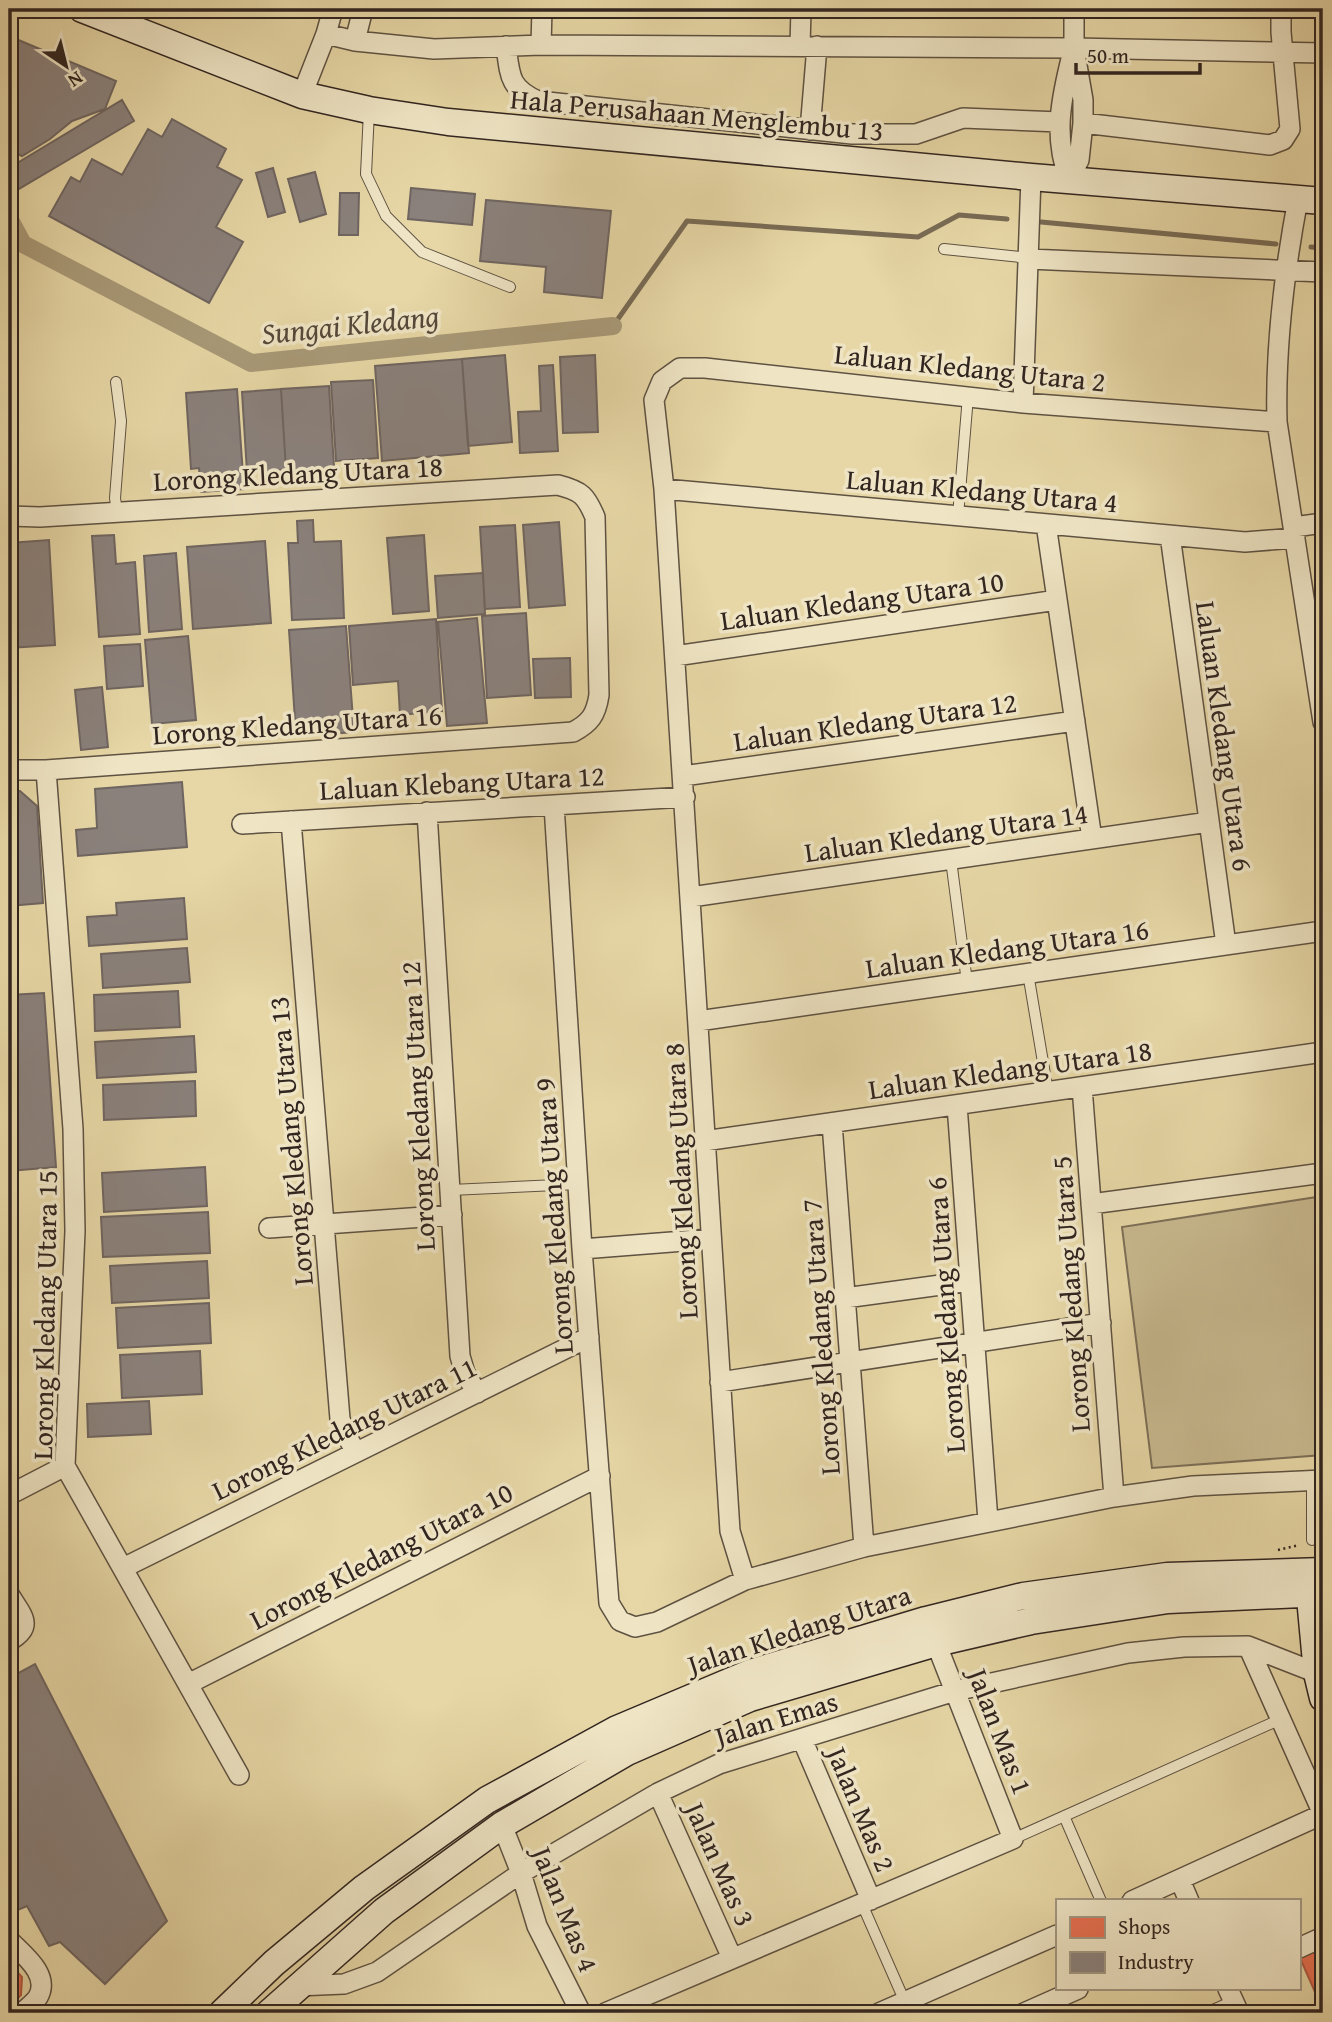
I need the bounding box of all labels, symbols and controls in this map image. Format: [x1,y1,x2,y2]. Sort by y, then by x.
north arrow [32,32,102,102]
scale bar [1076,32,1201,76]
text: 50 m [1087,40,1129,71]
text: N [62,65,89,95]
street label: Hala Perusahaan Menglembu 13 [509,77,885,151]
water label: Sungai Kledang [259,293,441,355]
street label: Laluan Kledang Utara 2 [832,332,1108,402]
street label: Lorong Kledang Utara 18 [152,445,444,501]
street label: Laluan Kledang Utara 4 [845,458,1119,522]
street label: Laluan Kledang Utara 10 [718,560,1006,640]
street label: Laluan Kledang Utara 6 [1186,598,1264,874]
street label: Laluan Kledang Utara 12 [731,681,1019,761]
street label: Lorong Kledang Utara 16 [151,693,443,755]
street label: Laluan Klebang Utara 12 [318,754,606,810]
street label: Laluan Kledang Utara 14 [802,792,1090,872]
street label: Laluan Kledang Utara 16 [863,908,1151,988]
street label: Lorong Kledang Utara 12 [389,960,445,1252]
street label: Lorong Kledang Utara 13 [257,995,323,1287]
street label: Laluan Kledang Utara 18 [866,1029,1154,1109]
street label: Lorong Kledang Utara 8 [652,1042,708,1320]
street label: Lorong Kledang Utara 9 [523,1077,583,1355]
street label: Lorong Kledang Utara 5 [1040,1155,1100,1433]
street label: Lorong Kledang Utara 15 [21,1170,67,1460]
street label: Lorong Kledang Utara 6 [915,1176,975,1454]
street label: Lorong Kledang Utara 7 [790,1198,850,1476]
street label: Lorong Kledang Utara 11 [205,1346,483,1510]
street label: Lorong Kledang Utara 10 [243,1471,519,1639]
street label: Jalan Kledang Utara [679,1573,917,1685]
street label: Jalan Mas 1 [957,1659,1044,1800]
street label: Jalan Emas [707,1680,842,1757]
street label: Jalan Mas 2 [816,1737,907,1878]
street label: Jalan Mas 3 [674,1793,767,1933]
street label: Jalan Mas 4 [521,1837,610,1978]
legend [1056,1899,1300,1990]
text: Shops [1118,1911,1170,1942]
text: Industry [1118,1946,1194,1977]

